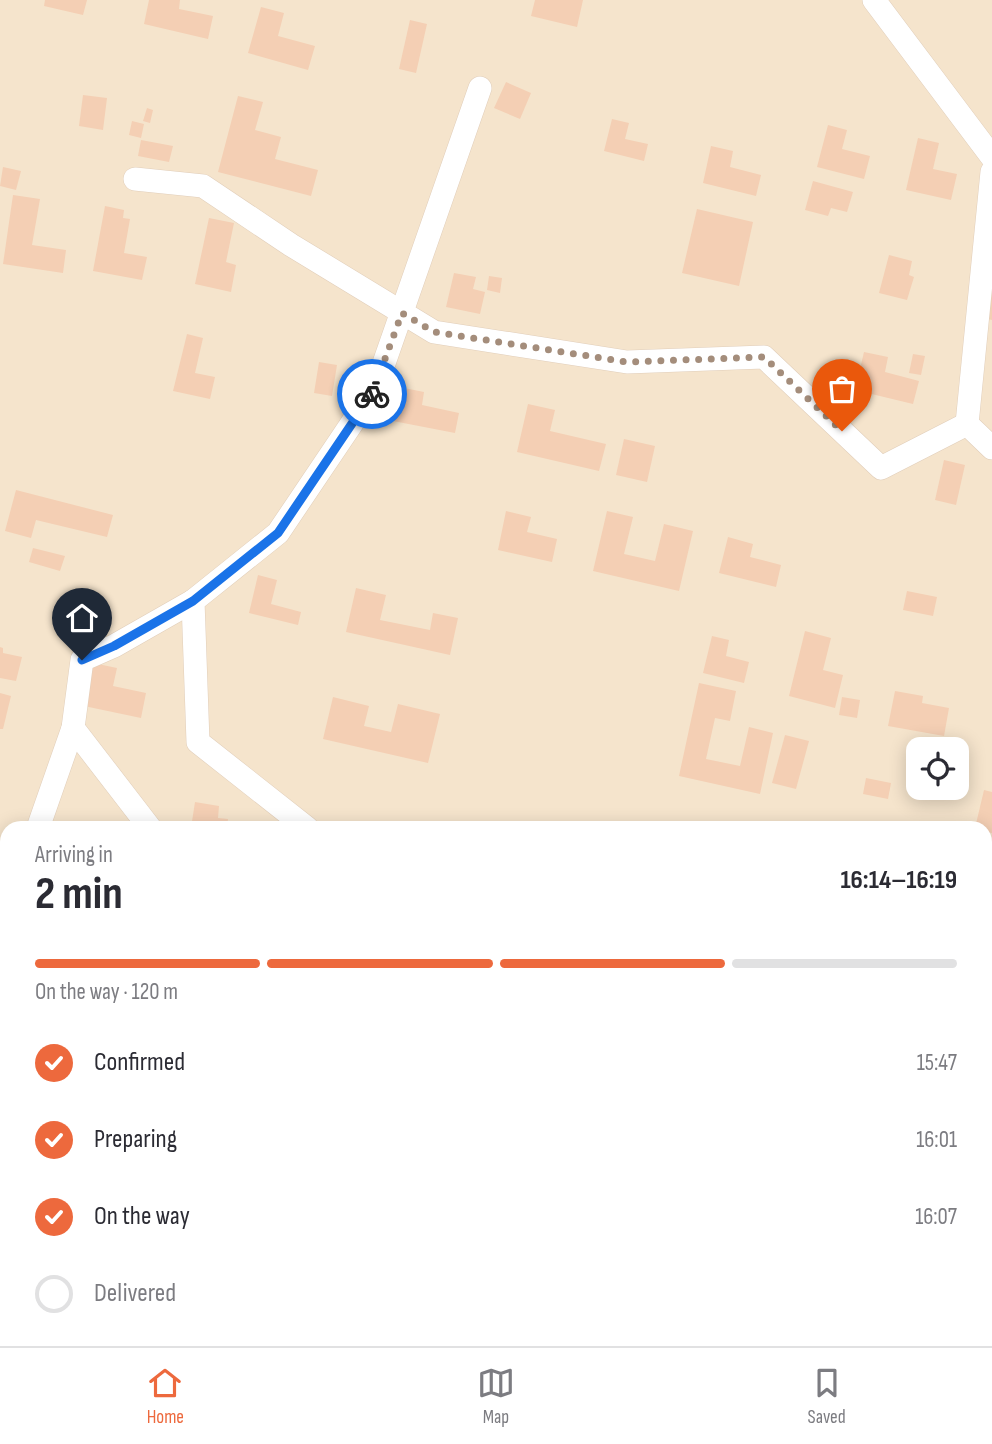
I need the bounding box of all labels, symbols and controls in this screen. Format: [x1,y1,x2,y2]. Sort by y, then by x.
courier [337,359,407,429]
pin [812,359,872,431]
icon: bag [823,370,861,408]
icon: bike [353,375,391,413]
pin [52,588,112,660]
icon: home [63,599,101,637]
map controls [906,737,969,800]
button: locate [906,737,969,800]
text: Arriving in [35,841,113,869]
text: 16:14–16:19 [840,865,957,896]
text: 2 min [35,867,123,922]
text: On the way · 120 m [35,978,178,1006]
icon: check [35,1044,73,1082]
text: Confirmed [94,1047,185,1078]
text: 15:47 [917,1049,957,1077]
icon: check [35,1121,73,1159]
text: Preparing [94,1124,177,1155]
text: 16:01 [916,1126,957,1154]
icon: check [35,1198,73,1236]
text: On the way [94,1201,190,1232]
text: 16:07 [915,1203,957,1231]
text: Delivered [94,1278,176,1309]
tab: Home [146,1364,184,1429]
tab: Map [477,1364,515,1429]
tab: Saved [808,1364,846,1429]

